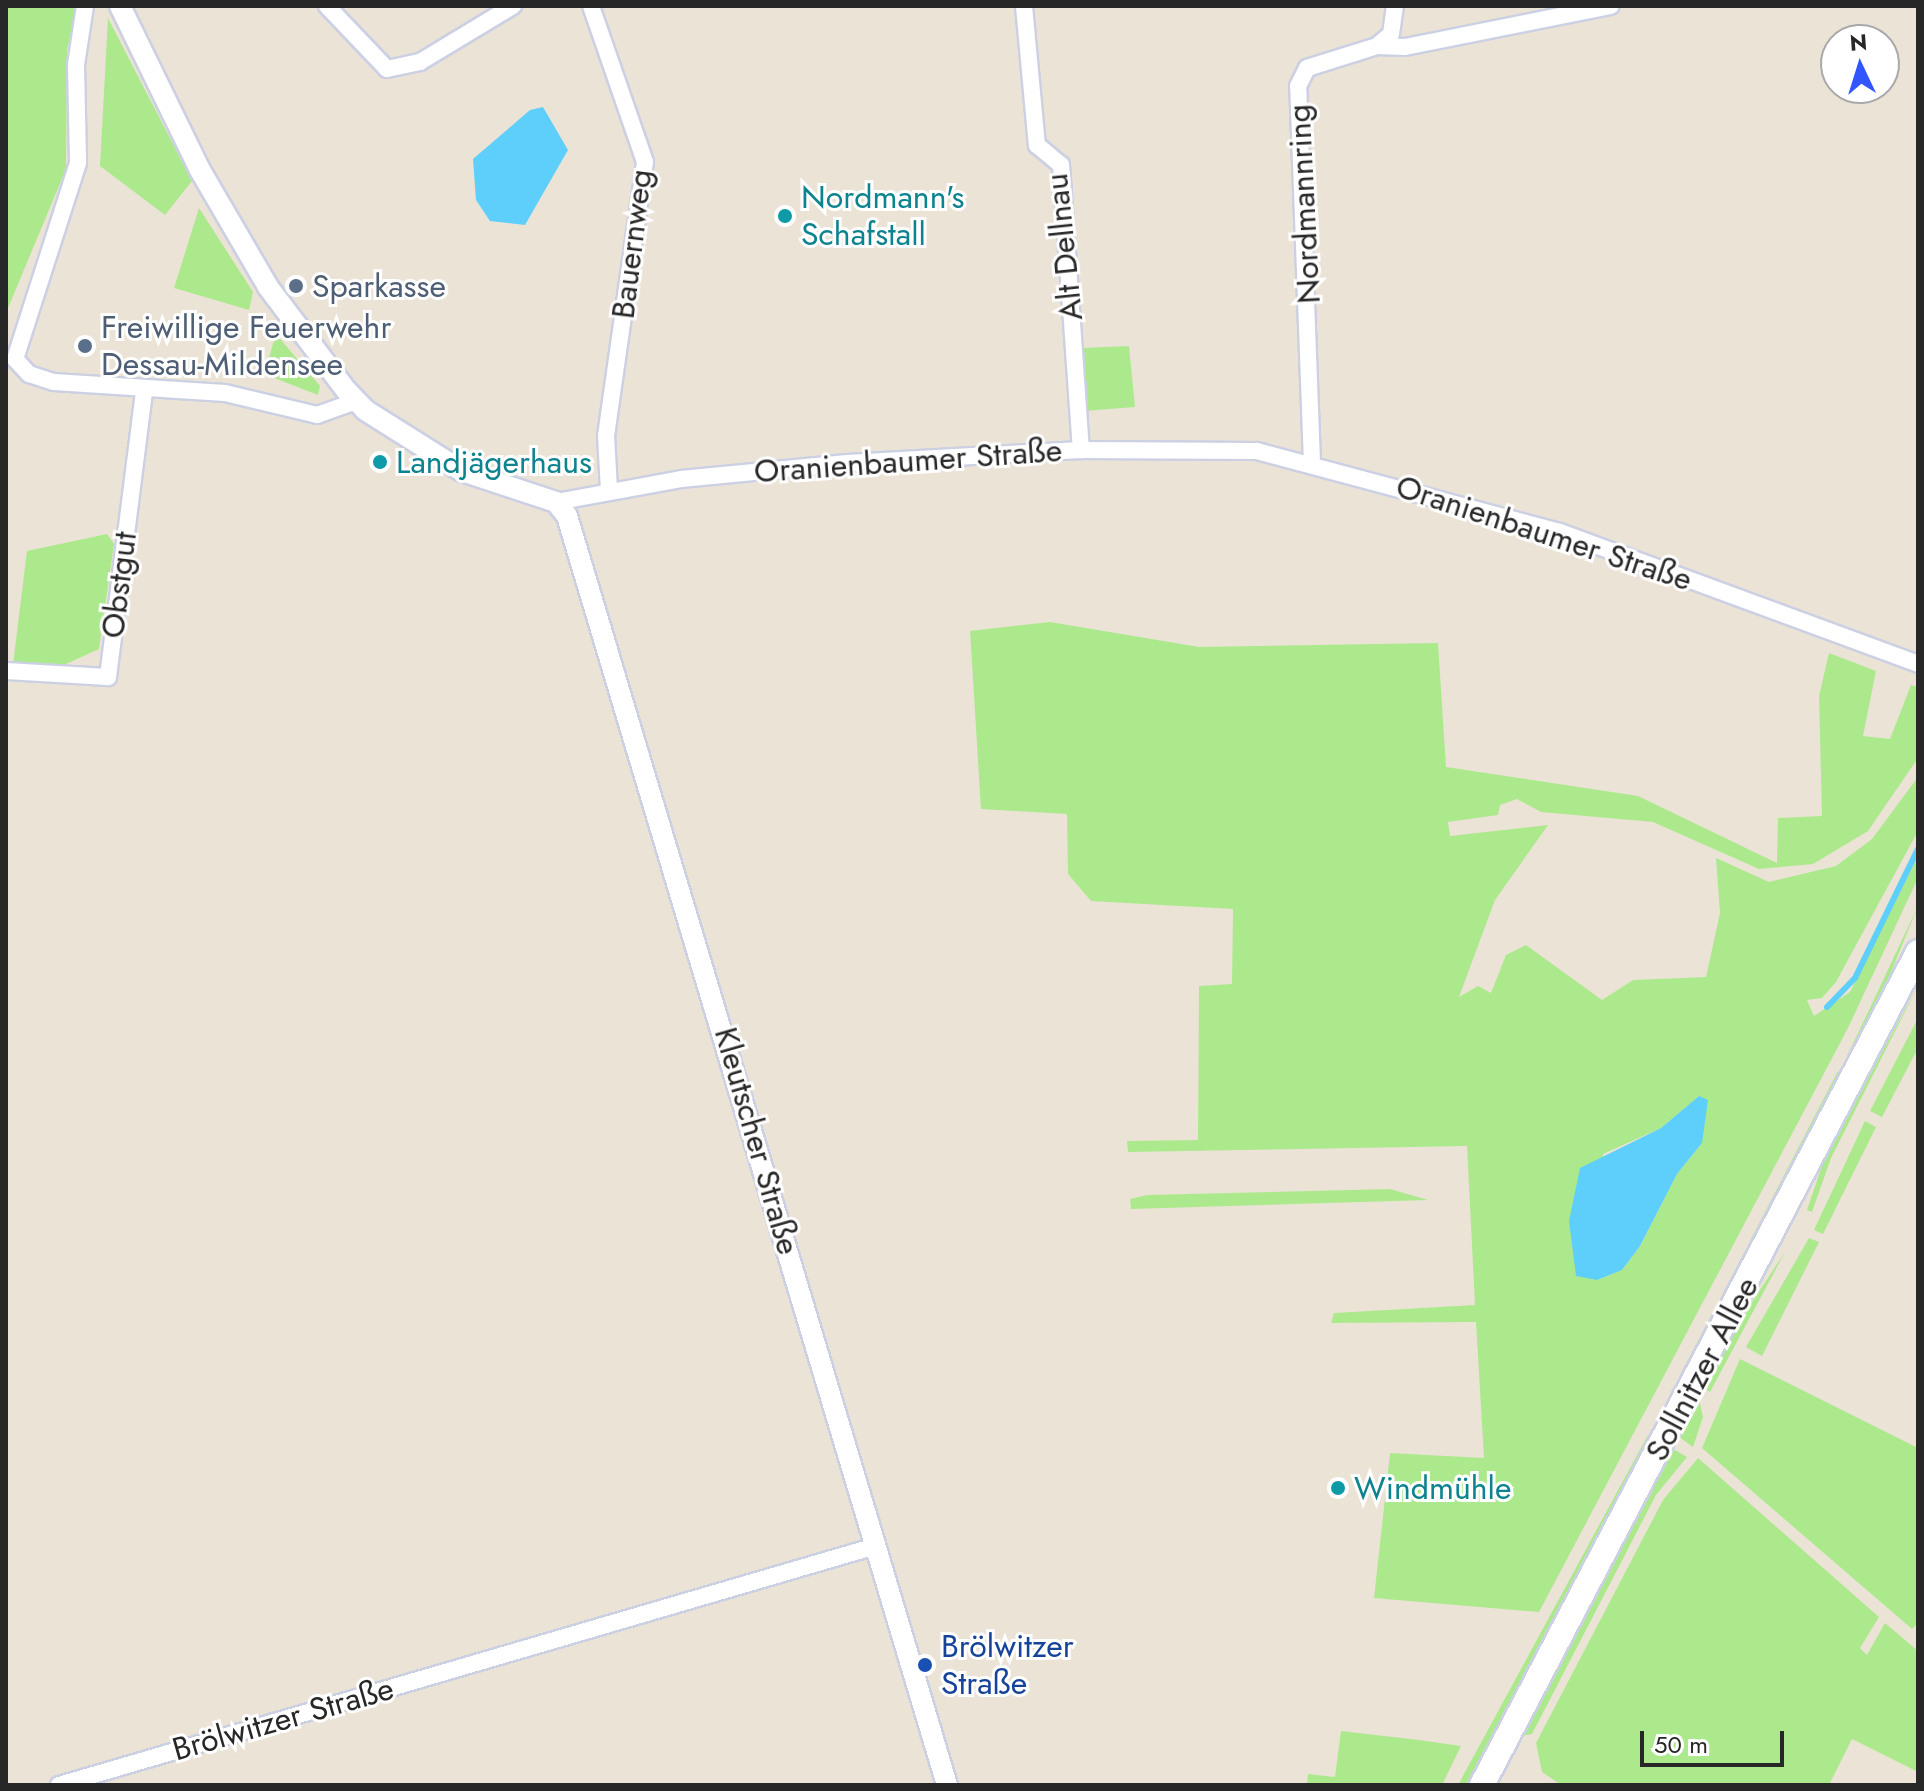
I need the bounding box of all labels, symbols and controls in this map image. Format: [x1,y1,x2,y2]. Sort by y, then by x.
north arrow [1820,24,1900,104]
text: N [1849,25,1868,59]
street label: Nordmannring [1280,103,1328,305]
street label: Bauernweg [604,167,660,321]
street label: Alt Dellnau [1037,172,1091,322]
place label: Nordmann's Schafstall [801,179,964,254]
marker: Nordmann's Schafstall [776,207,794,225]
place label: Sparkasse [312,267,446,305]
marker: Sparkasse [287,277,305,295]
place label: Freiwillige Feuerwehr Dessau-Mildensee [101,309,391,384]
marker: Freiwillige Feuerwehr Dessau-Mildensee [76,337,94,355]
street label: Oranienbaumer Straße [753,431,1063,491]
place label: Landjägerhaus [396,443,592,481]
marker: Landjägerhaus [371,453,389,471]
street label: Oranienbaumer Straße [1391,467,1697,599]
street label: Obstgut [93,530,145,640]
street label: Kleutscher Straße [706,1023,808,1259]
street label: Sollnitzer Allee [1637,1271,1767,1467]
place label: Windmühle [1354,1469,1511,1507]
marker: Windmühle [1329,1479,1347,1497]
place label: Brölwitzer Straße [941,1628,1074,1703]
marker: Brölwitzer Straße [916,1656,934,1674]
street label: Brölwitzer Straße [168,1669,398,1769]
scale bar [1644,1715,1788,1765]
text: 50 m [1654,1727,1708,1762]

